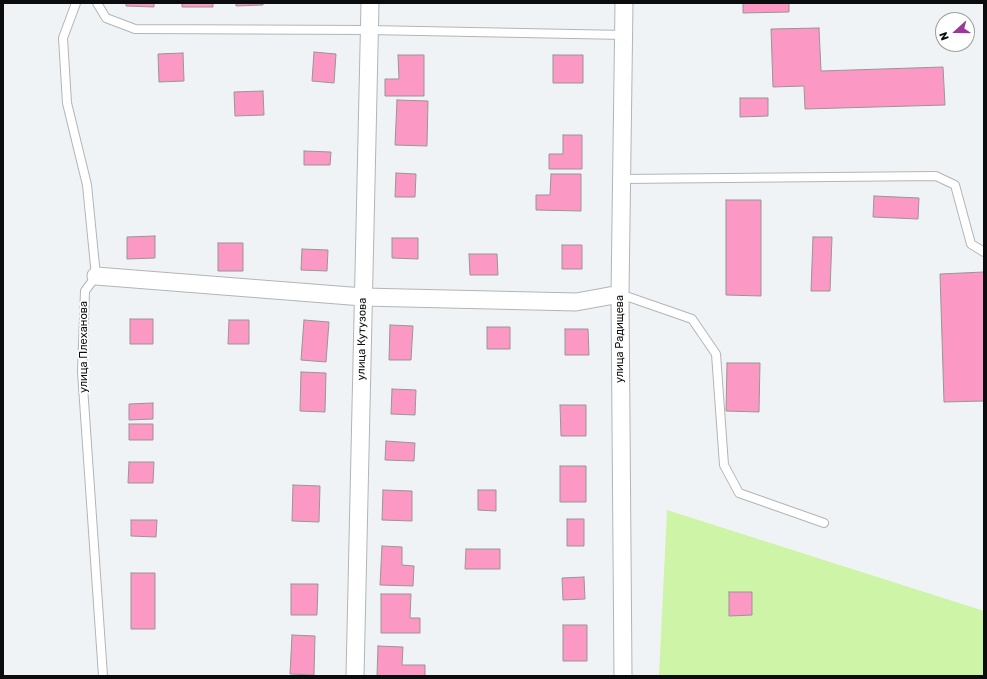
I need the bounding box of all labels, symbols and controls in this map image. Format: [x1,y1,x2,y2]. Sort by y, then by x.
north arrow [935,12,975,52]
text: N [937,30,952,42]
street label: улица Радищева [613,295,627,383]
street label: улица Кутузова [355,298,369,380]
street label: улица Плеханова [77,301,91,393]

